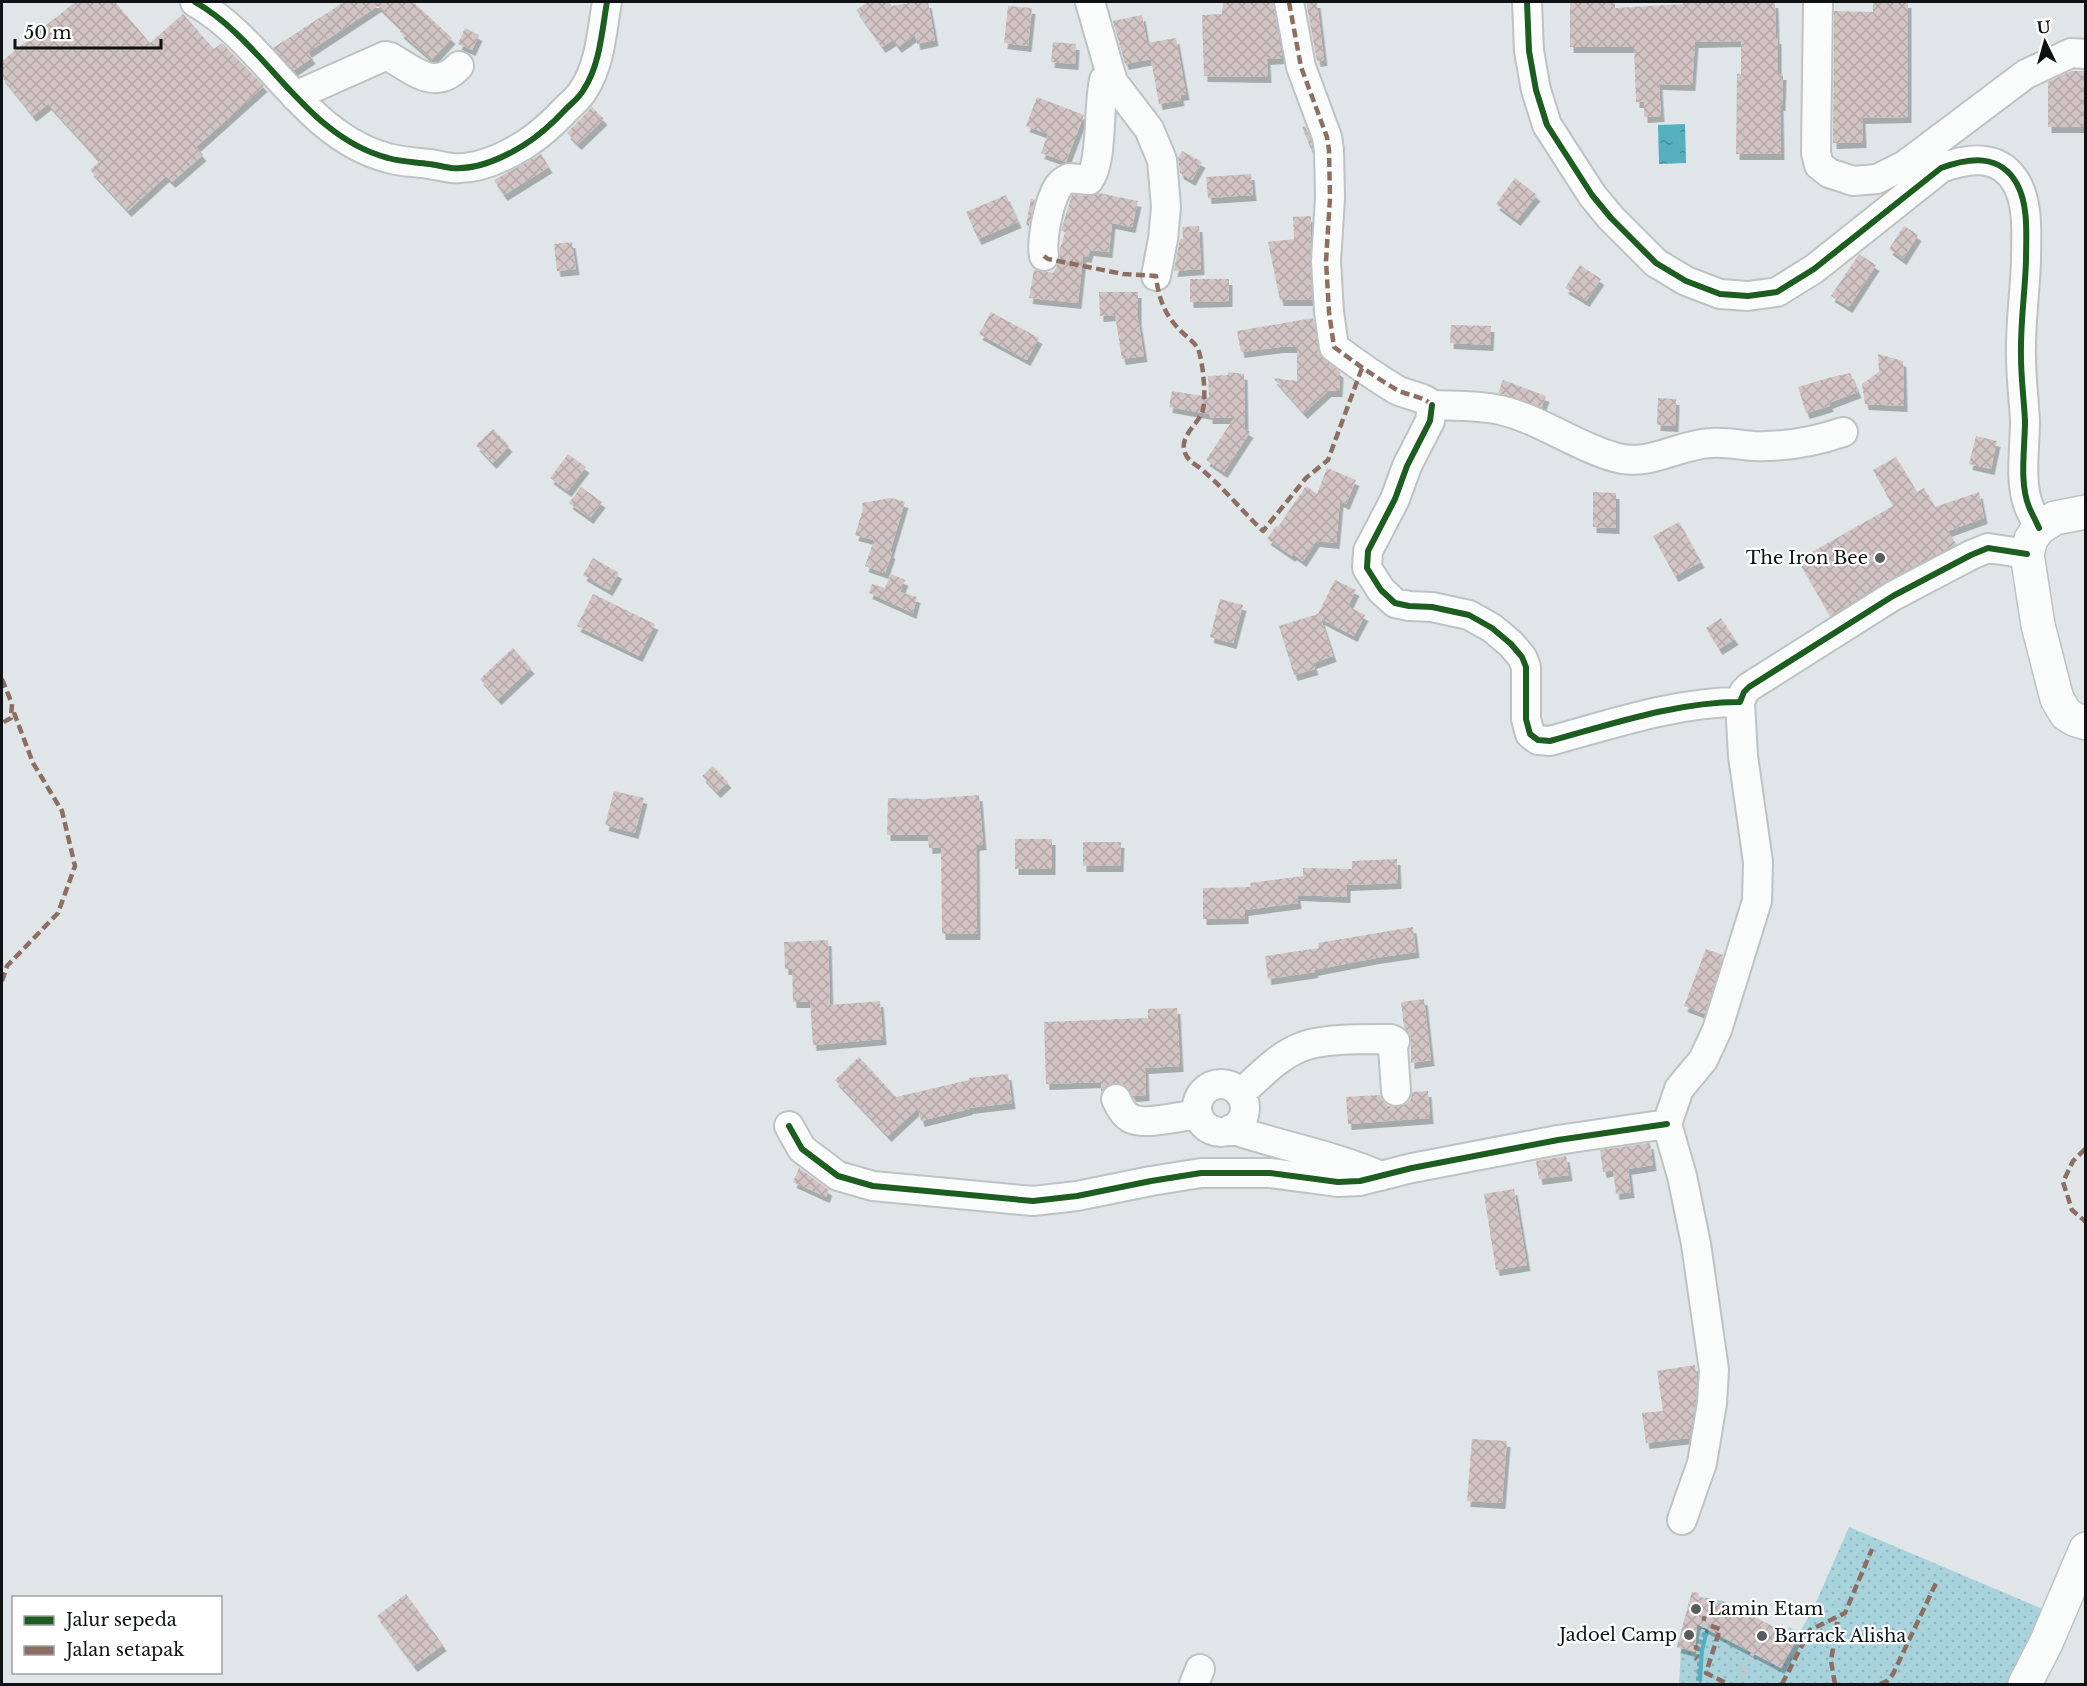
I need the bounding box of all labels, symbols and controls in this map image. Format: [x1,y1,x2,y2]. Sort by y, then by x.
scale bar [15,12,160,50]
north arrow [2015,12,2075,72]
text: U [2036,16,2052,38]
text: 50 m [24,22,72,44]
place label: The Iron Bee [1746,547,1868,569]
marker: The Iron Bee [1873,551,1887,565]
legend [12,1596,222,1674]
place label: Lamin Etam [1708,1598,1823,1620]
marker: Lamin Etam [1689,1602,1703,1616]
text: Jalur sepeda [64,1609,177,1631]
place label: Jadoel Camp [1557,1624,1677,1646]
place label: Barrack Alisha [1774,1625,1906,1647]
marker: Jadoel Camp [1682,1628,1696,1642]
marker: Barrack Alisha [1755,1629,1769,1643]
text: Jalan setapak [64,1639,184,1661]

